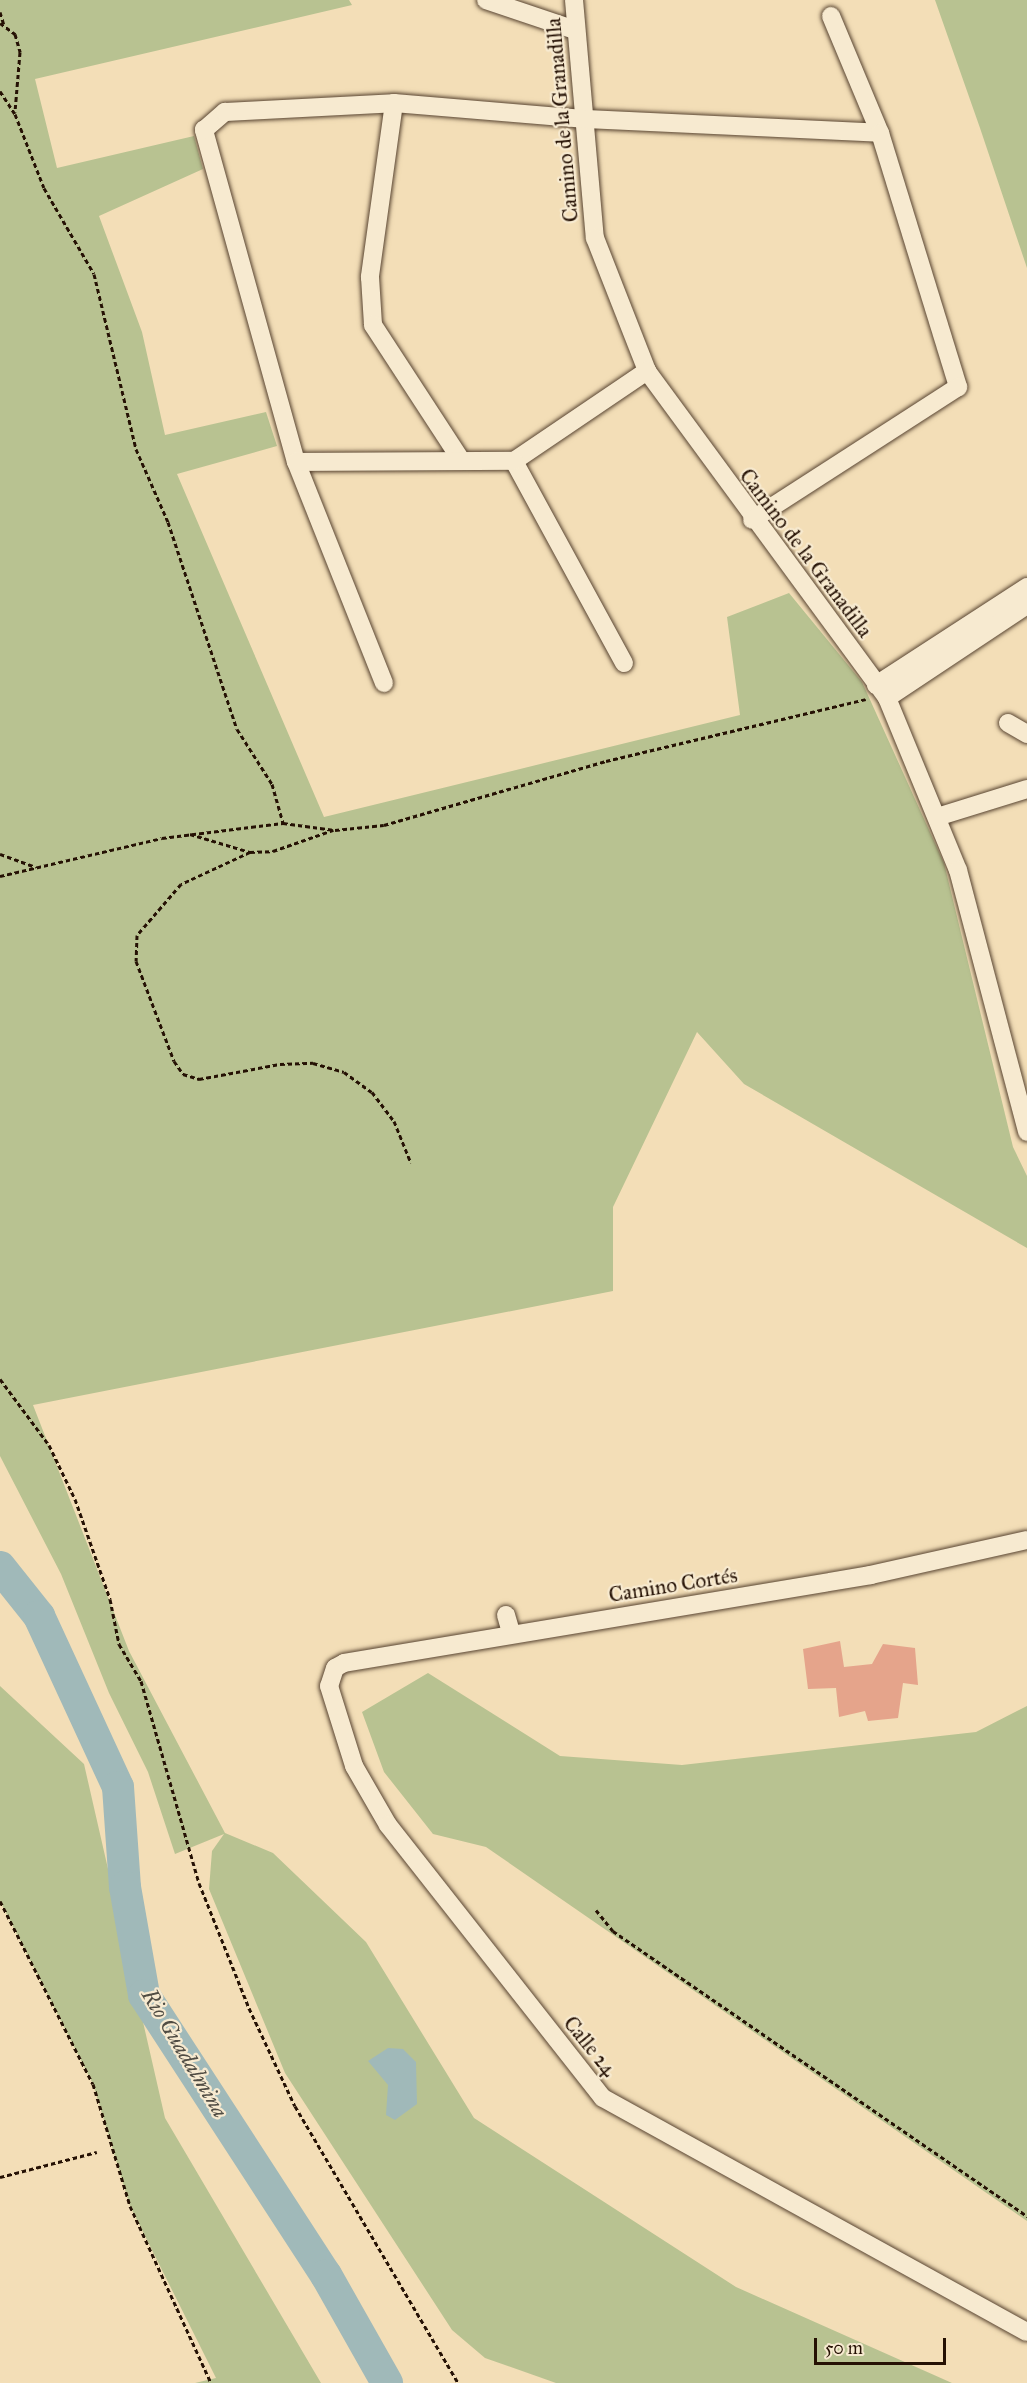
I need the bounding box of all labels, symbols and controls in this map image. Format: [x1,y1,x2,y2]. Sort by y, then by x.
street label: Camino de la Granadilla [541,17,583,223]
street label: Camino de la Granadilla [734,464,878,642]
street label: Camino Cortés [607,1562,739,1608]
water label: Rio Guadalmina [136,1984,234,2122]
street label: Calle 24 [558,2011,622,2081]
scale bar [817,2326,949,2364]
text: 50 m [825,2337,863,2359]

